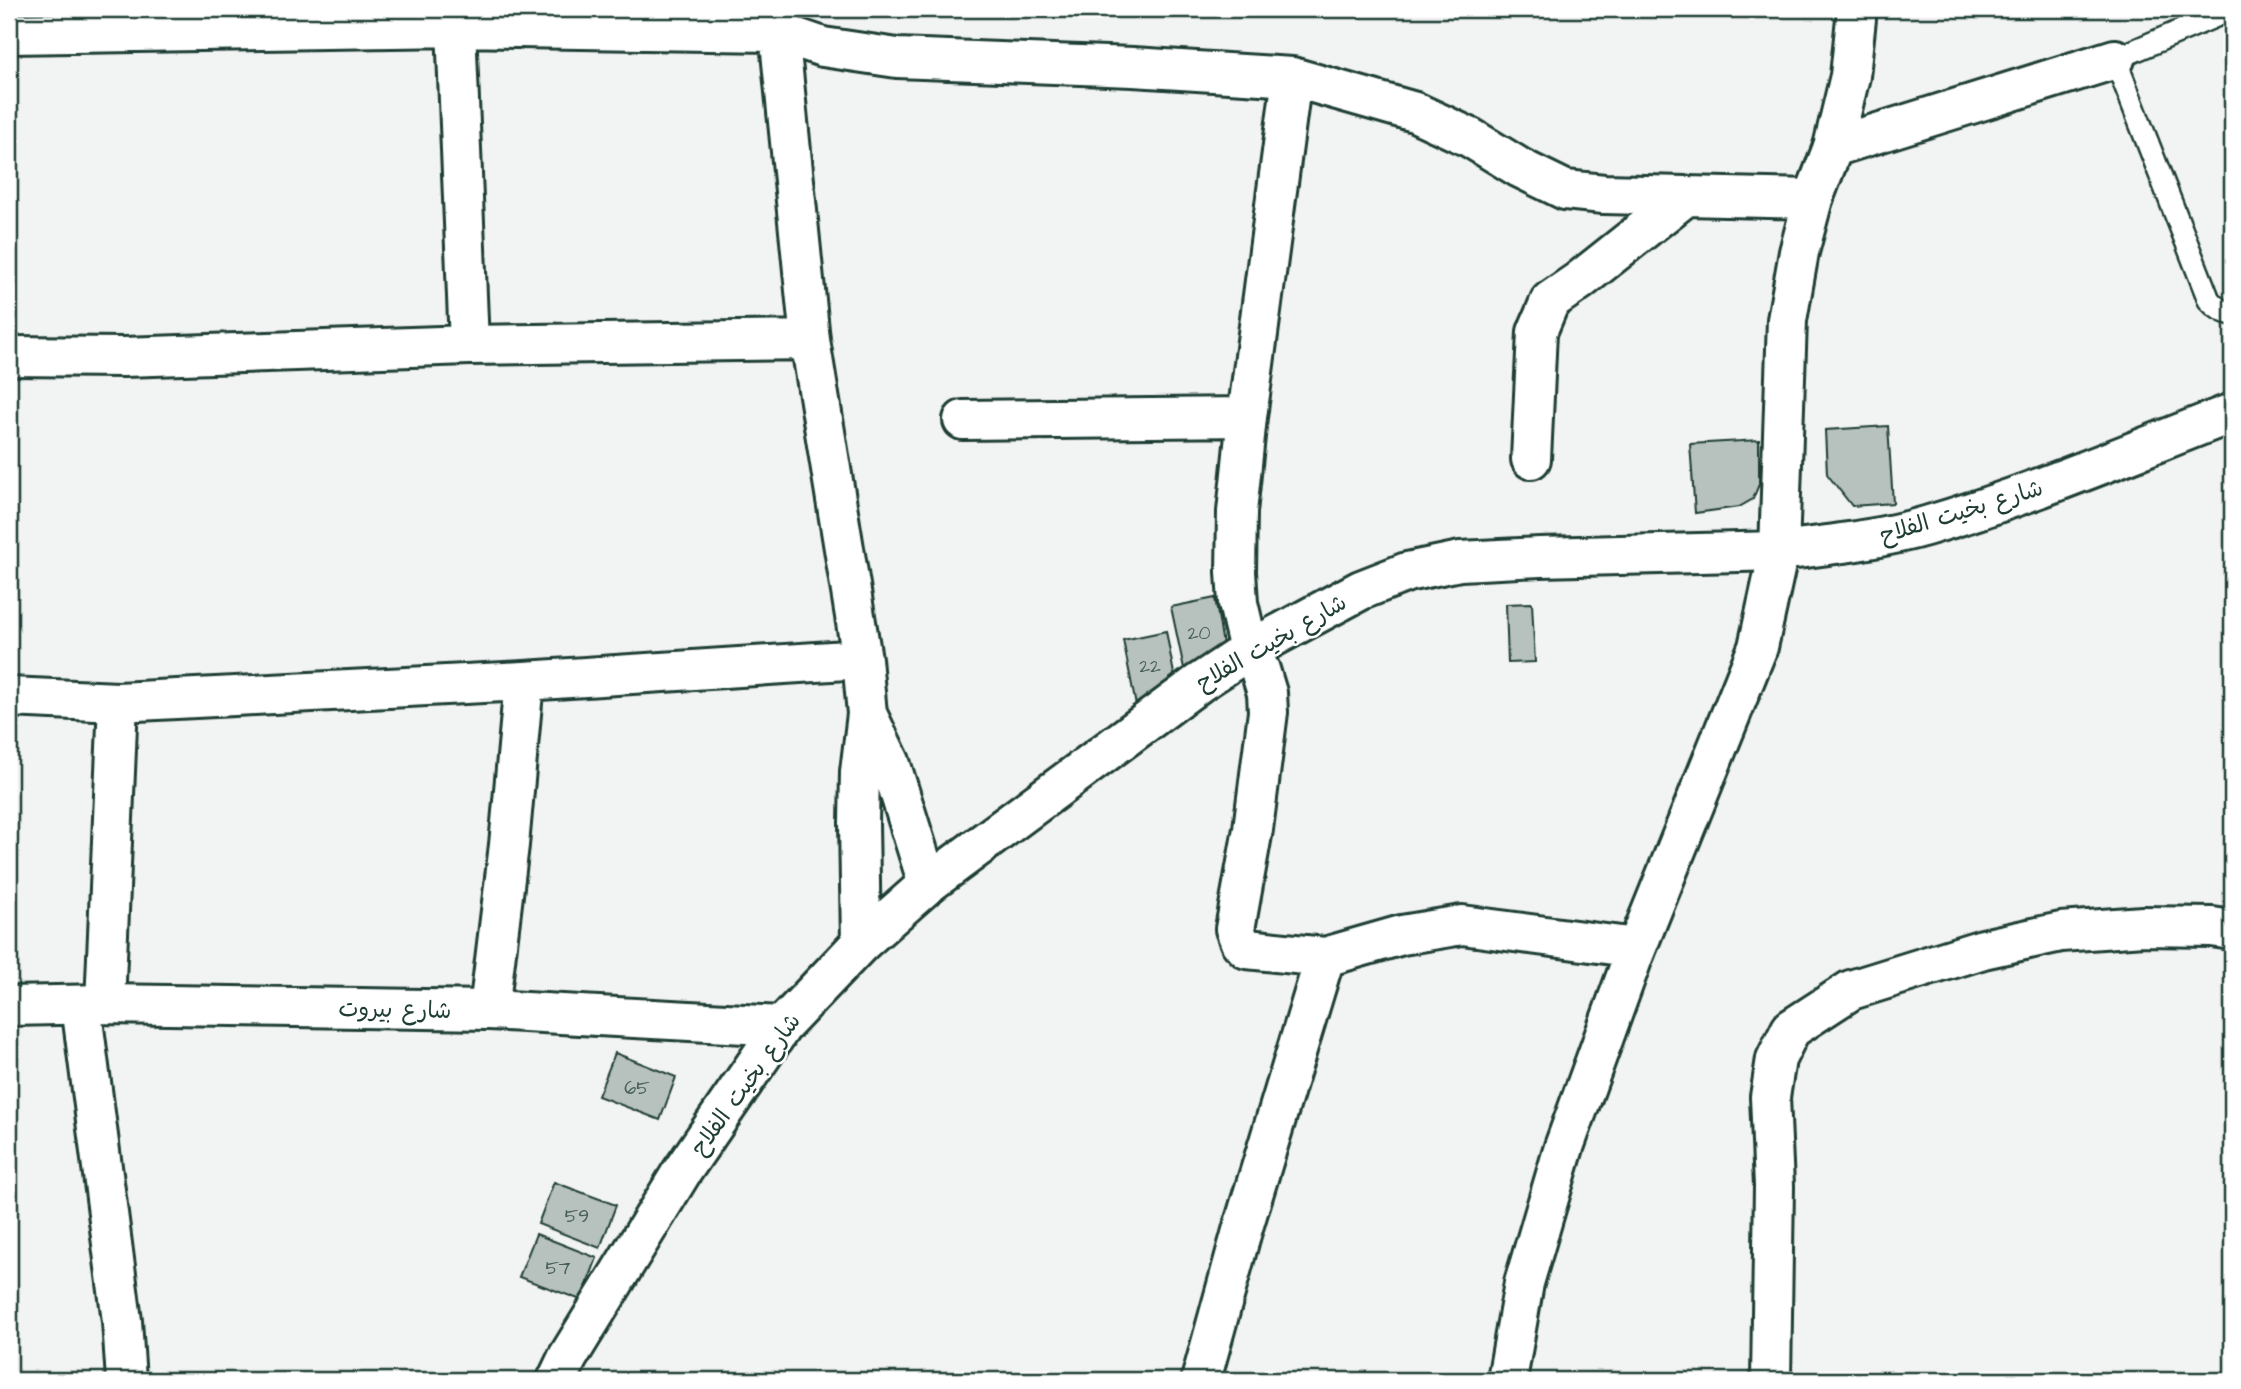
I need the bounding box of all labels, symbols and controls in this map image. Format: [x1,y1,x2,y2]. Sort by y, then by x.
street label: شارع بخيت الفلاح [1876,472,2047,552]
street label: شارع بخيت الفلاح [1190,587,1353,699]
house number: 20 [1188,620,1210,647]
house number: 22 [1139,653,1161,680]
street label: شارع بيروت [338,993,452,1027]
street label: شارع بخيت الفلاح [683,1007,808,1162]
house number: 65 [624,1075,650,1102]
house number: 59 [565,1203,589,1230]
house number: 57 [545,1255,571,1282]

